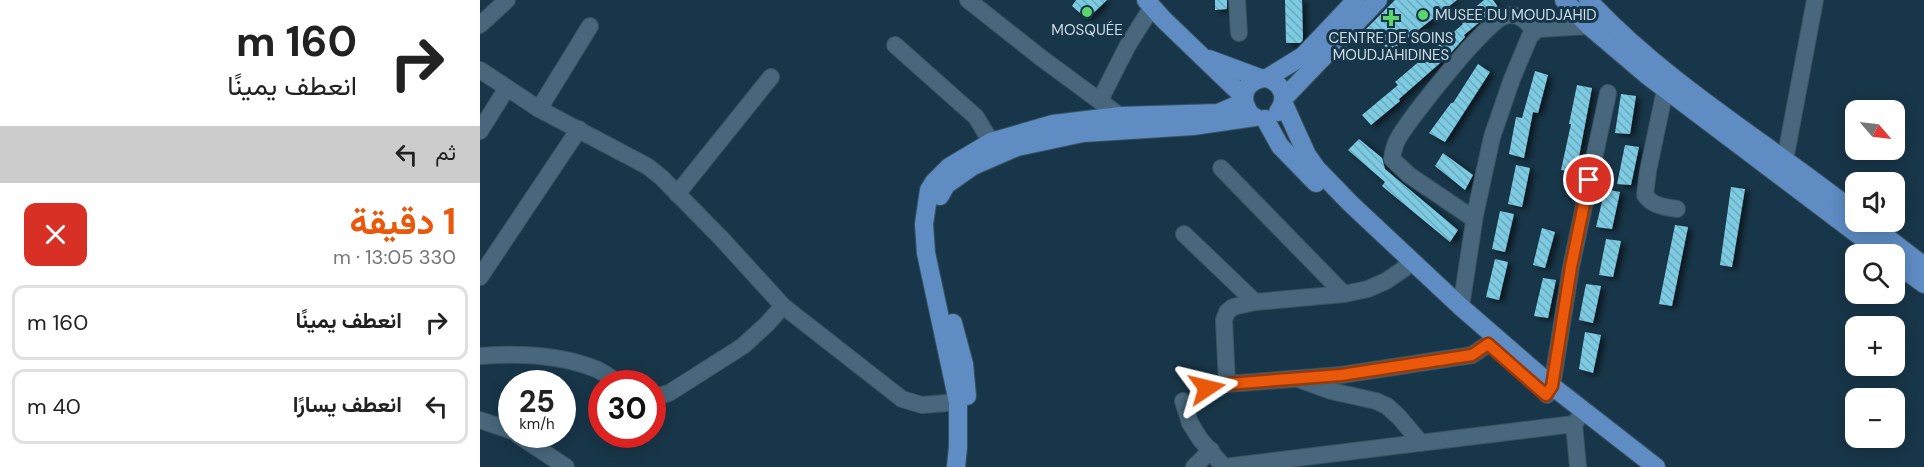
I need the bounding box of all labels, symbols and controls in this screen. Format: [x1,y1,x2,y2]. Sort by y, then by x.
marker: MOSQUÉE [1080,5,1094,19]
place label: MUSEE DU MOUDJAHID [1435,5,1597,25]
marker: MUSEE DU MOUDJAHID [1416,8,1430,22]
marker: CENTRE DE SOINS MOUDJAHIDINES [1382,9,1400,27]
text: 160 m [236,14,357,69]
place label: MOSQUÉE [1051,20,1123,40]
icon: right [378,24,456,102]
place label: CENTRE DE SOINS MOUDJAHIDINES [1328,28,1454,65]
text: انعطف يمينًا [227,68,357,103]
north arrow [1845,100,1905,160]
map controls [1845,100,1905,448]
icon: left [390,138,423,171]
text: ثم [435,138,456,167]
pin [1563,154,1614,205]
icon: arrive [1572,163,1605,196]
button: sound [1845,172,1905,232]
text: 1 دقيقة [350,198,456,245]
button: close [24,203,87,266]
text: 330 m · 13:05 [333,244,456,270]
button: search [1845,244,1905,304]
text: انعطف يمينًا [295,306,402,335]
icon: right [420,306,453,339]
text: 160 m [27,308,88,337]
button: + [1845,316,1905,376]
position arrow [1175,356,1239,420]
speed limit sign: 30 [588,370,666,448]
text: 25 [519,382,555,421]
button: − [1845,388,1905,448]
text: انعطف يسارًا [293,390,402,419]
icon: left [420,390,453,423]
text: 40 m [27,392,81,421]
text: km/h [519,414,555,434]

